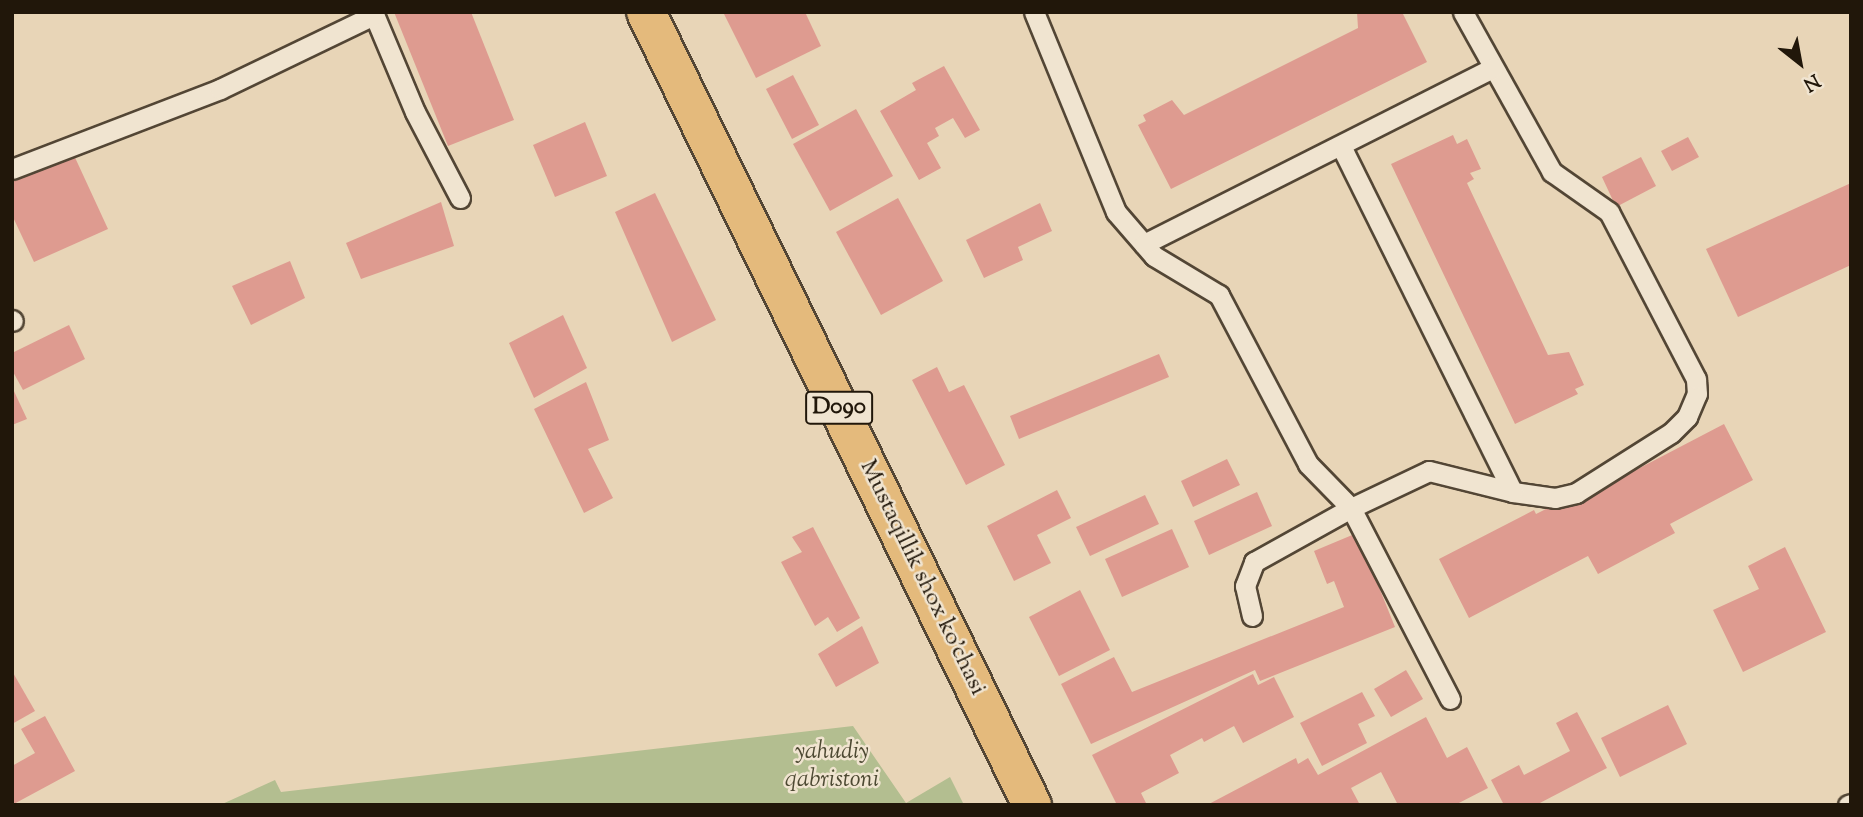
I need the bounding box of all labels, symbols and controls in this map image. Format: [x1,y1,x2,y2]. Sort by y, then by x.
north arrow [1765,28,1835,98]
text: N [1798,66,1825,97]
road number: D090 [804,388,874,428]
street label: Mustaqillik shox ko'chasi [852,456,992,700]
park label: yahudiy qabristoni [785,739,879,795]

